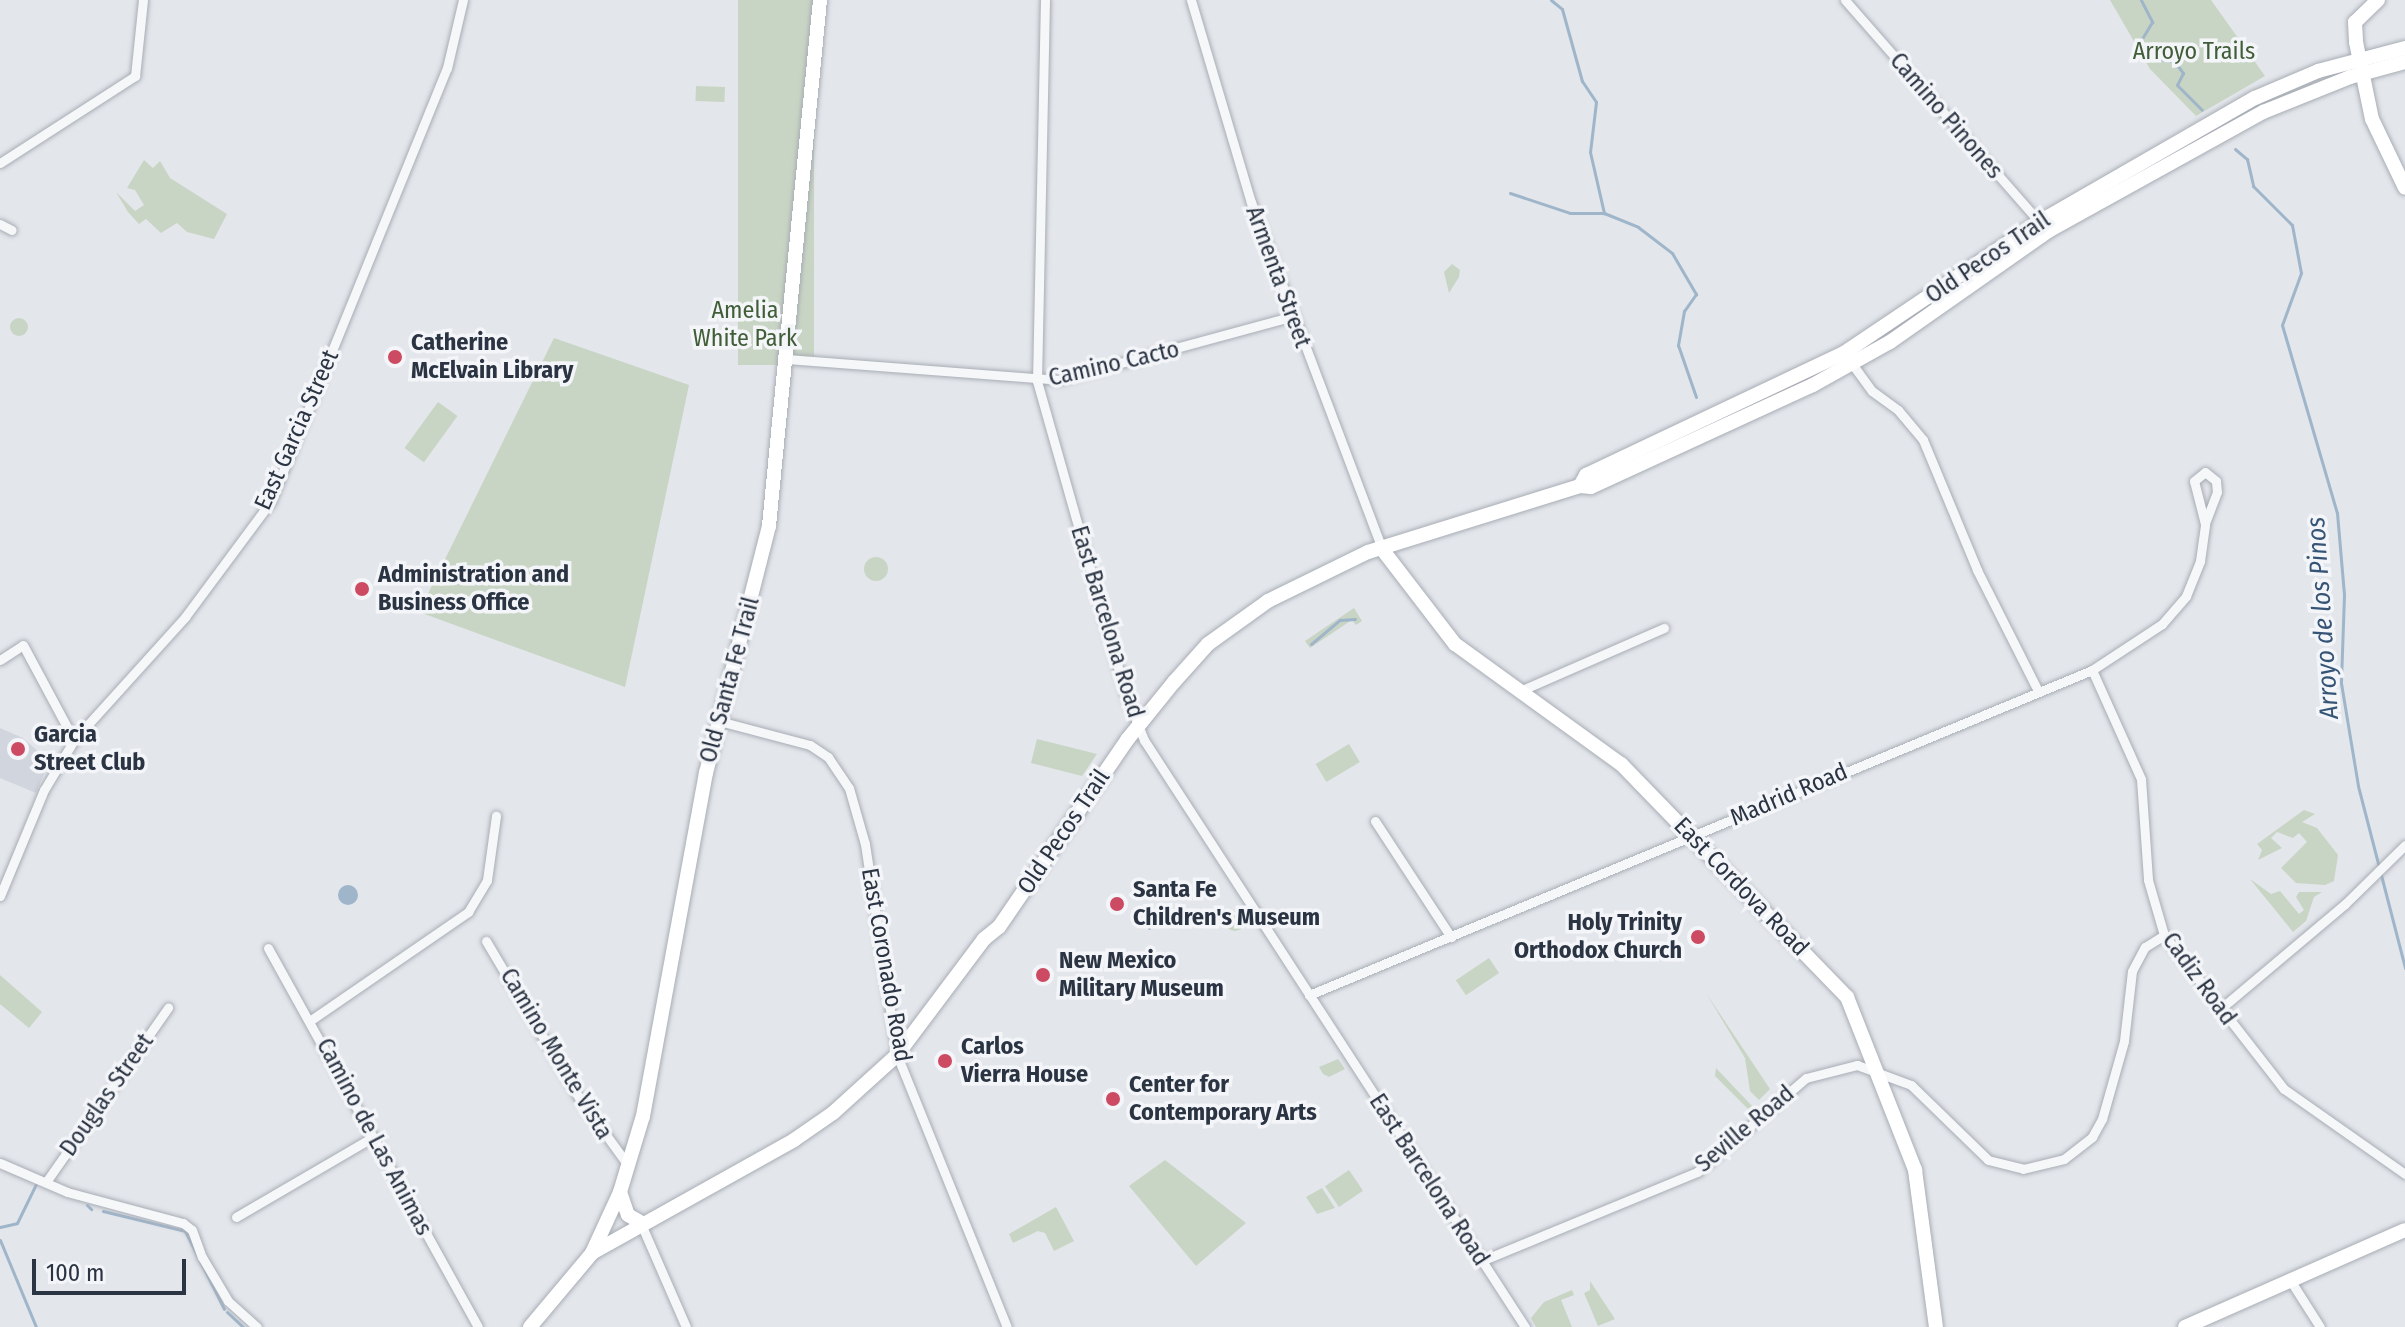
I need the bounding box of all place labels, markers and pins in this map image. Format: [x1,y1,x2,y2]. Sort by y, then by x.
place label: Catherine McElvain Library [411,329,573,385]
marker: Catherine McElvain Library [386,348,404,366]
place label: Administration and Business Office [378,561,569,617]
marker: Administration and Business Office [353,580,371,598]
place label: Garcia Street Club [34,721,145,777]
marker: Garcia Street Club [9,740,27,758]
place label: Santa Fe Children's Museum [1133,876,1320,932]
marker: Santa Fe Children's Museum [1108,895,1126,913]
place label: Holy Trinity Orthodox Church [1514,909,1682,965]
marker: Holy Trinity Orthodox Church [1689,928,1707,946]
place label: New Mexico Military Museum [1059,947,1224,1003]
marker: New Mexico Military Museum [1034,966,1052,984]
place label: Carlos Vierra House [961,1033,1088,1089]
marker: Carlos Vierra House [936,1052,954,1070]
place label: Center for Contemporary Arts [1129,1071,1317,1127]
marker: Center for Contemporary Arts [1104,1090,1122,1108]

